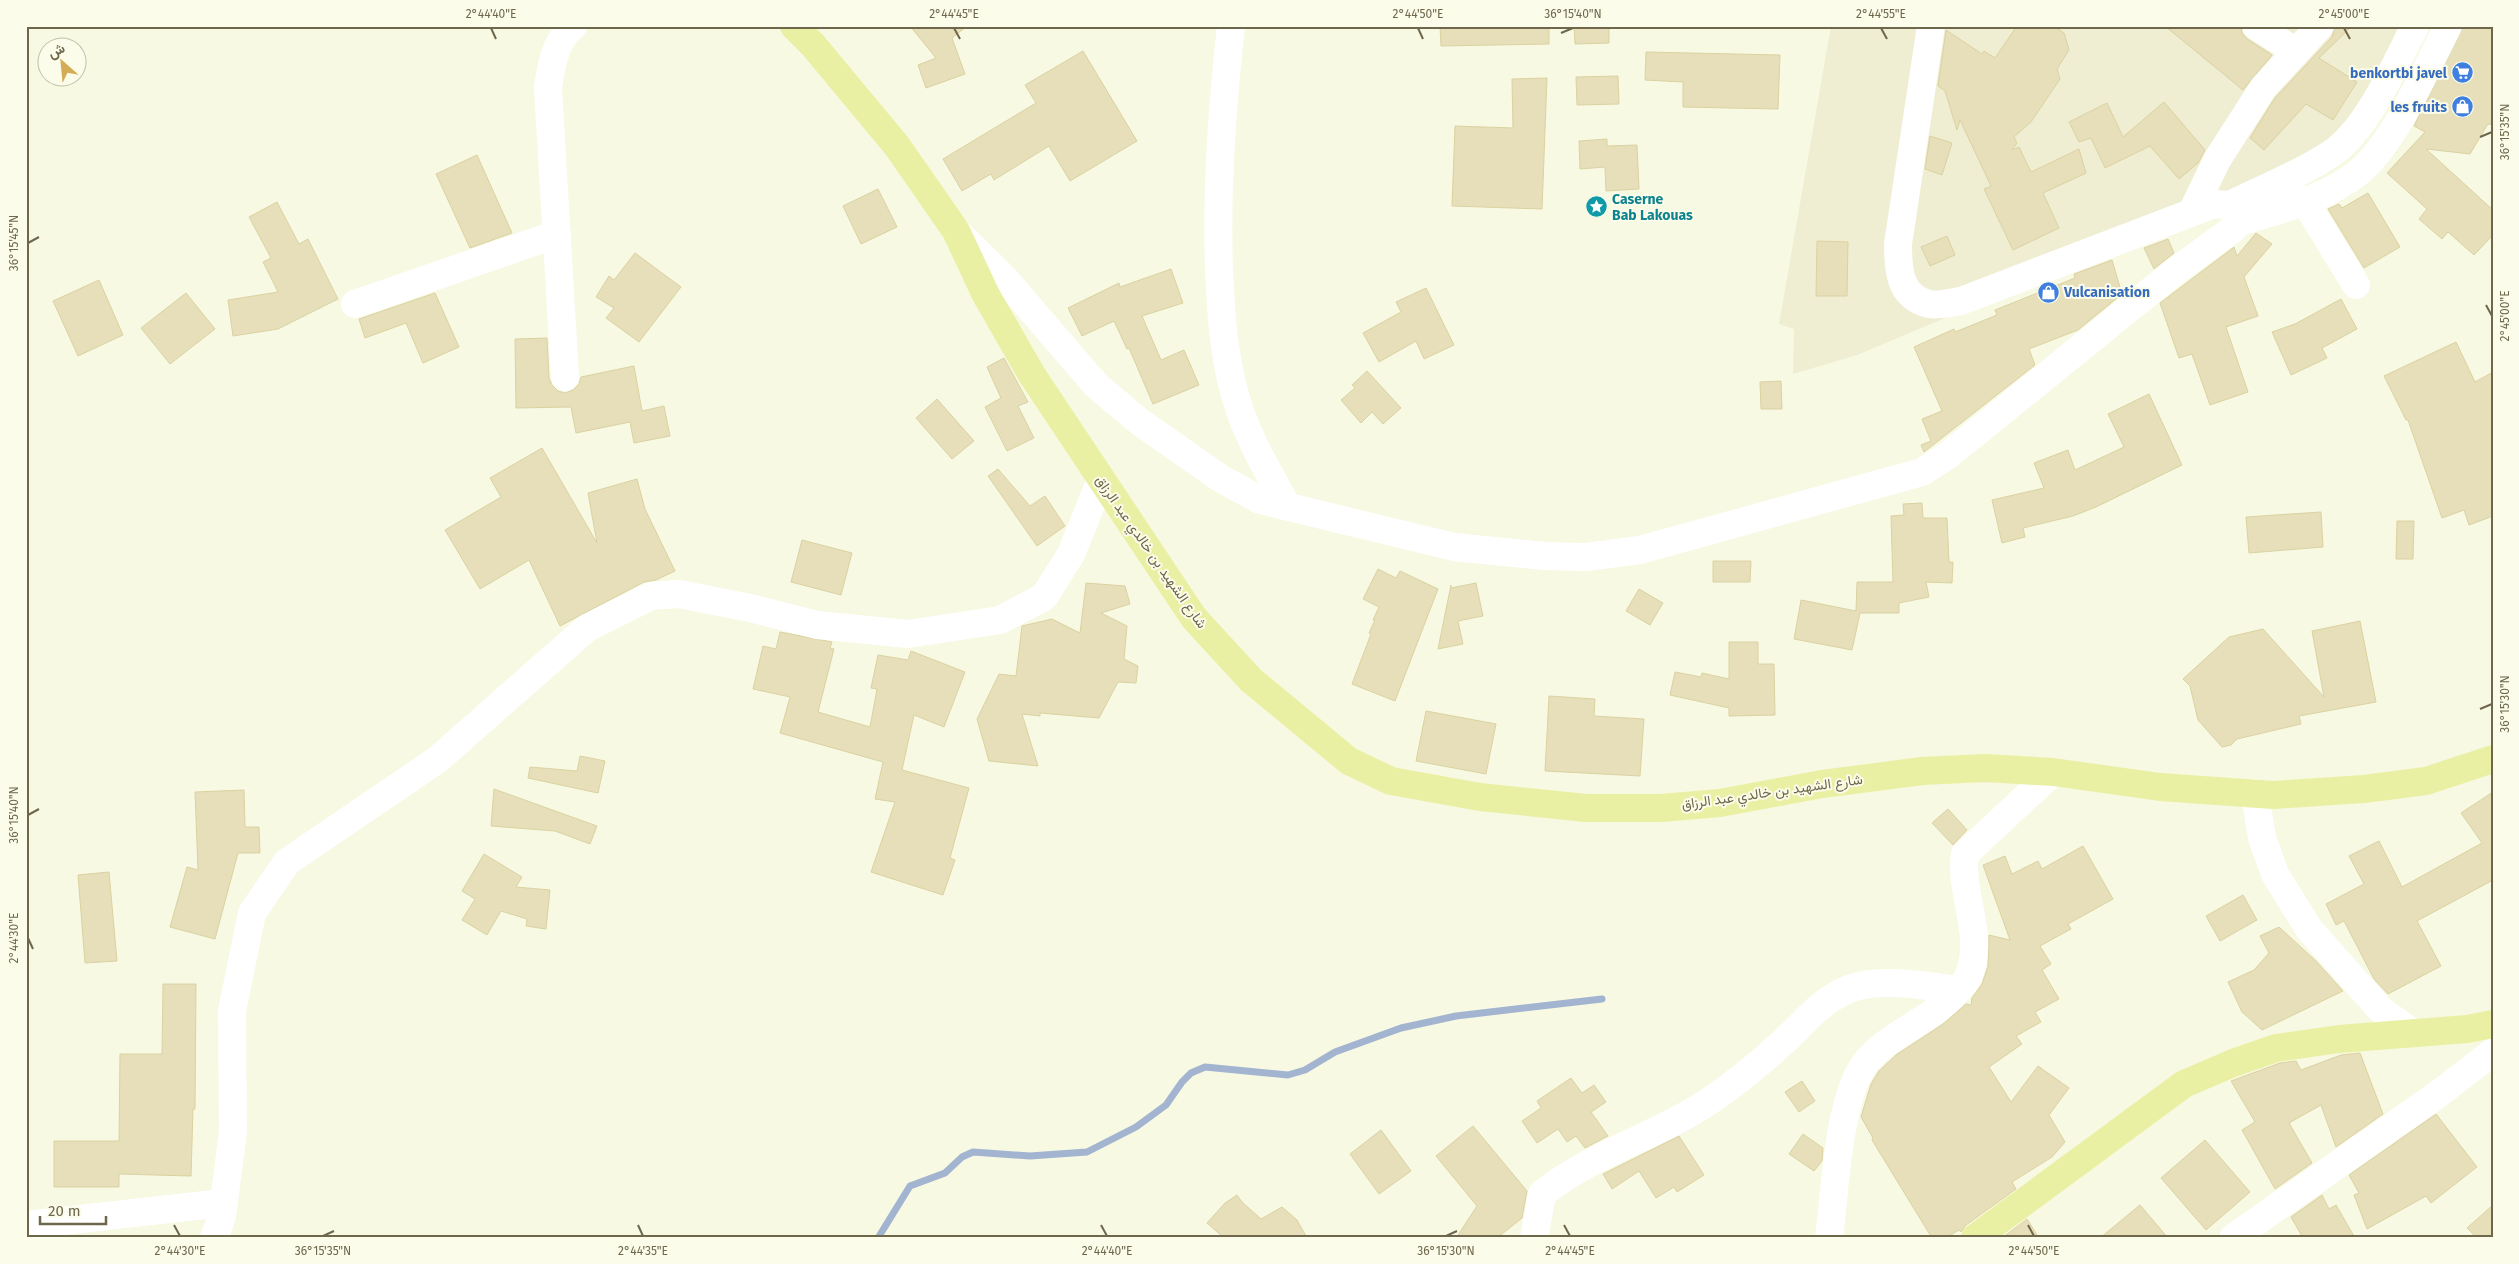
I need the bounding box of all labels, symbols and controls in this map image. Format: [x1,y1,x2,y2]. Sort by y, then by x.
text: 2°44'40"E [466,7,516,21]
text: 2°44'45"E [929,7,979,21]
text: 2°44'50"E [1393,7,1443,21]
text: 36°15'40"N [1544,7,1602,21]
text: 2°44'55"E [1856,7,1906,21]
text: 2°45'00"E [2318,7,2370,21]
north arrow [38,38,88,88]
text: ش [45,39,68,62]
supermarket icon: benkortbi javel [2451,61,2475,85]
place label: benkortbi javel [2350,65,2448,82]
shop icon: les fruits [2451,95,2475,119]
place label: les fruits [2390,99,2447,116]
text: 36°15'35"N [2498,104,2512,160]
place label: Caserne Bab Lakouas [1612,191,1693,224]
place icon: Caserne Bab Lakouas [1584,195,1608,219]
text: 36°15'45"N [7,215,21,271]
shop icon: Vulcanisation [2036,280,2060,304]
place label: Vulcanisation [2063,284,2150,301]
text: 2°45'00"E [2498,290,2512,342]
street label: شارع الشهيد بن خالدي عبد الرزاق [1089,472,1210,633]
text: 36°15'30"N [2498,675,2512,733]
street label: شارع الشهيد بن خالدي عبد الرزاق [1680,771,1864,816]
text: 36°15'40"N [7,786,21,844]
text: 2°44'30"E [7,913,21,963]
scale bar [40,1194,106,1226]
text: 20 m [48,1202,81,1220]
text: 2°44'30"E [155,1244,205,1258]
text: 36°15'35"N [295,1244,351,1258]
text: 2°44'35"E [618,1244,668,1258]
text: 2°44'40"E [1082,1244,1132,1258]
text: 36°15'30"N [1417,1244,1475,1258]
text: 2°44'45"E [1545,1244,1595,1258]
text: 2°44'50"E [2009,1244,2059,1258]

